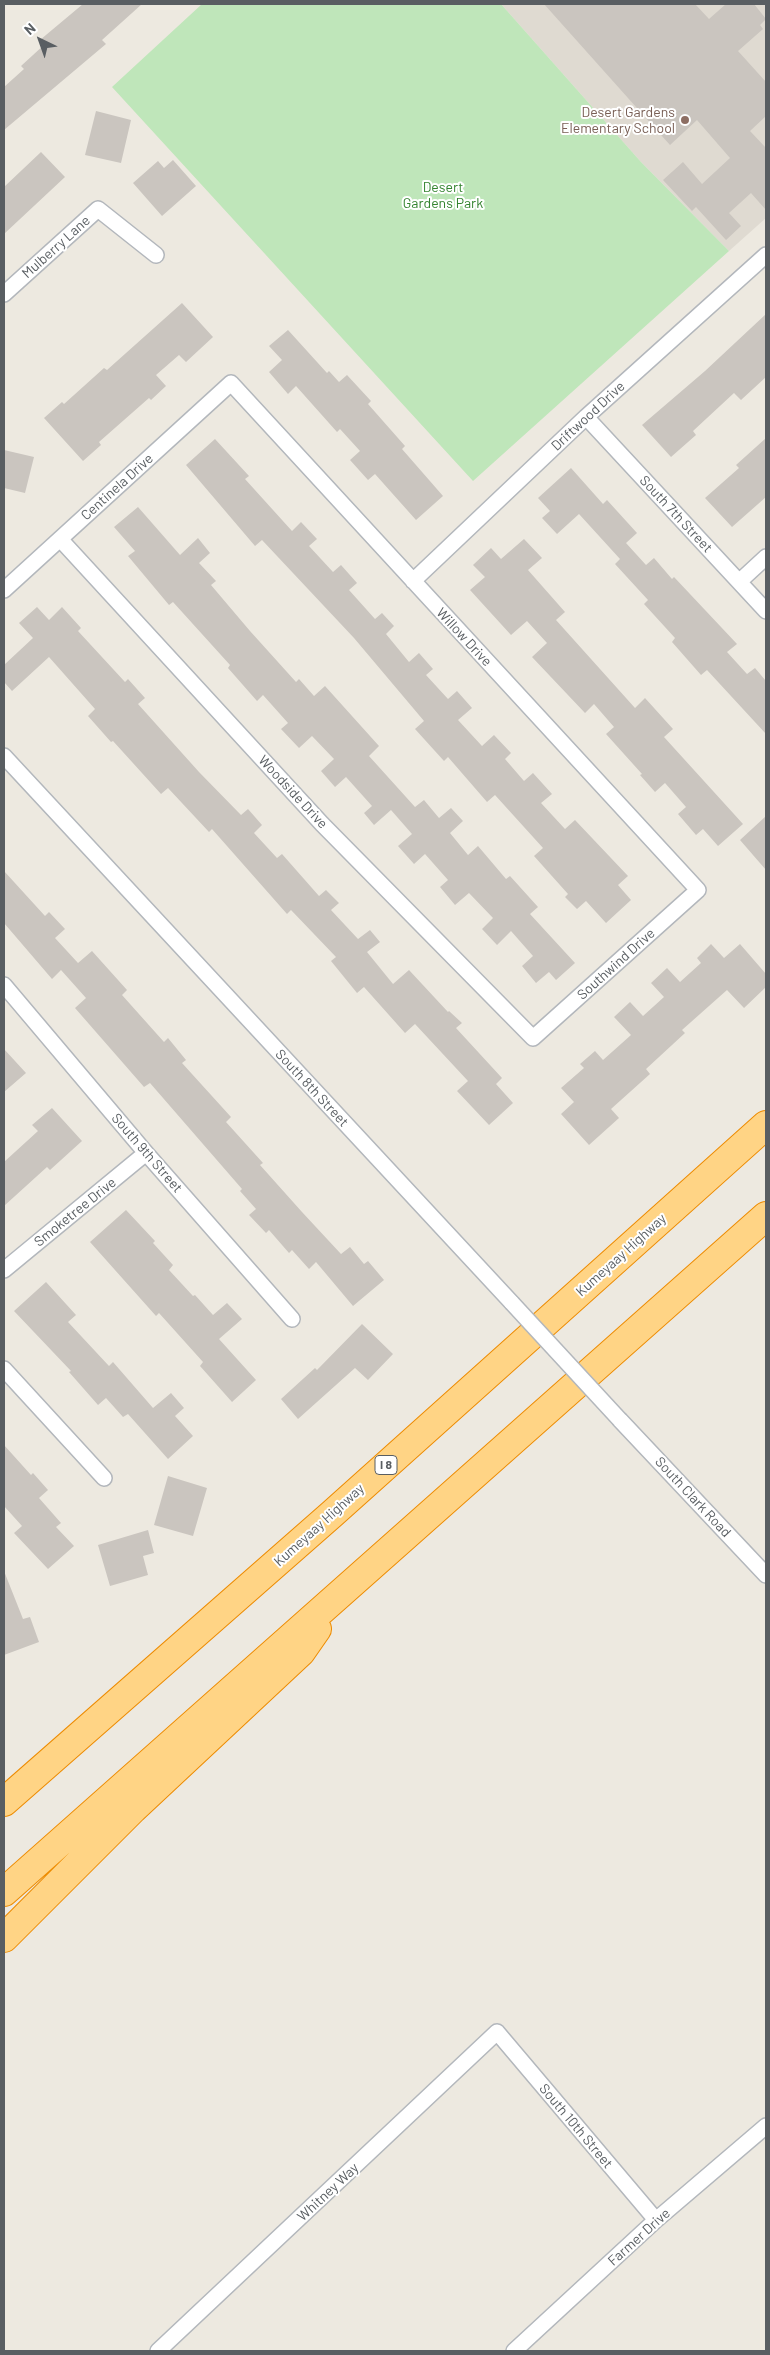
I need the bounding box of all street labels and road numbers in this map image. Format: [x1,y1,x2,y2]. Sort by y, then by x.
street label: Mulberry Lane [19,212,93,282]
street label: Driftwood Drive [548,378,628,454]
street label: Centinela Drive [77,450,157,524]
street label: South 7th Street [636,472,716,556]
street label: Willow Drive [433,604,495,670]
street label: Woodside Drive [255,752,331,832]
street label: Southwind Drive [574,925,658,1003]
street label: South 8th Street [272,1046,352,1130]
street label: South 9th Street [108,1110,186,1196]
street label: Smoketree Drive [31,1174,119,1250]
street label: Kumeyaay Highway [572,1210,670,1300]
street label: South Clark Road [652,1453,734,1541]
road number: I 8 [375,1456,397,1474]
street label: Kumeyaay Highway [270,1480,368,1570]
street label: South 10th Street [536,2080,616,2172]
street label: Whitney Way [294,2159,362,2225]
street label: Farmer Drive [604,2205,674,2269]

